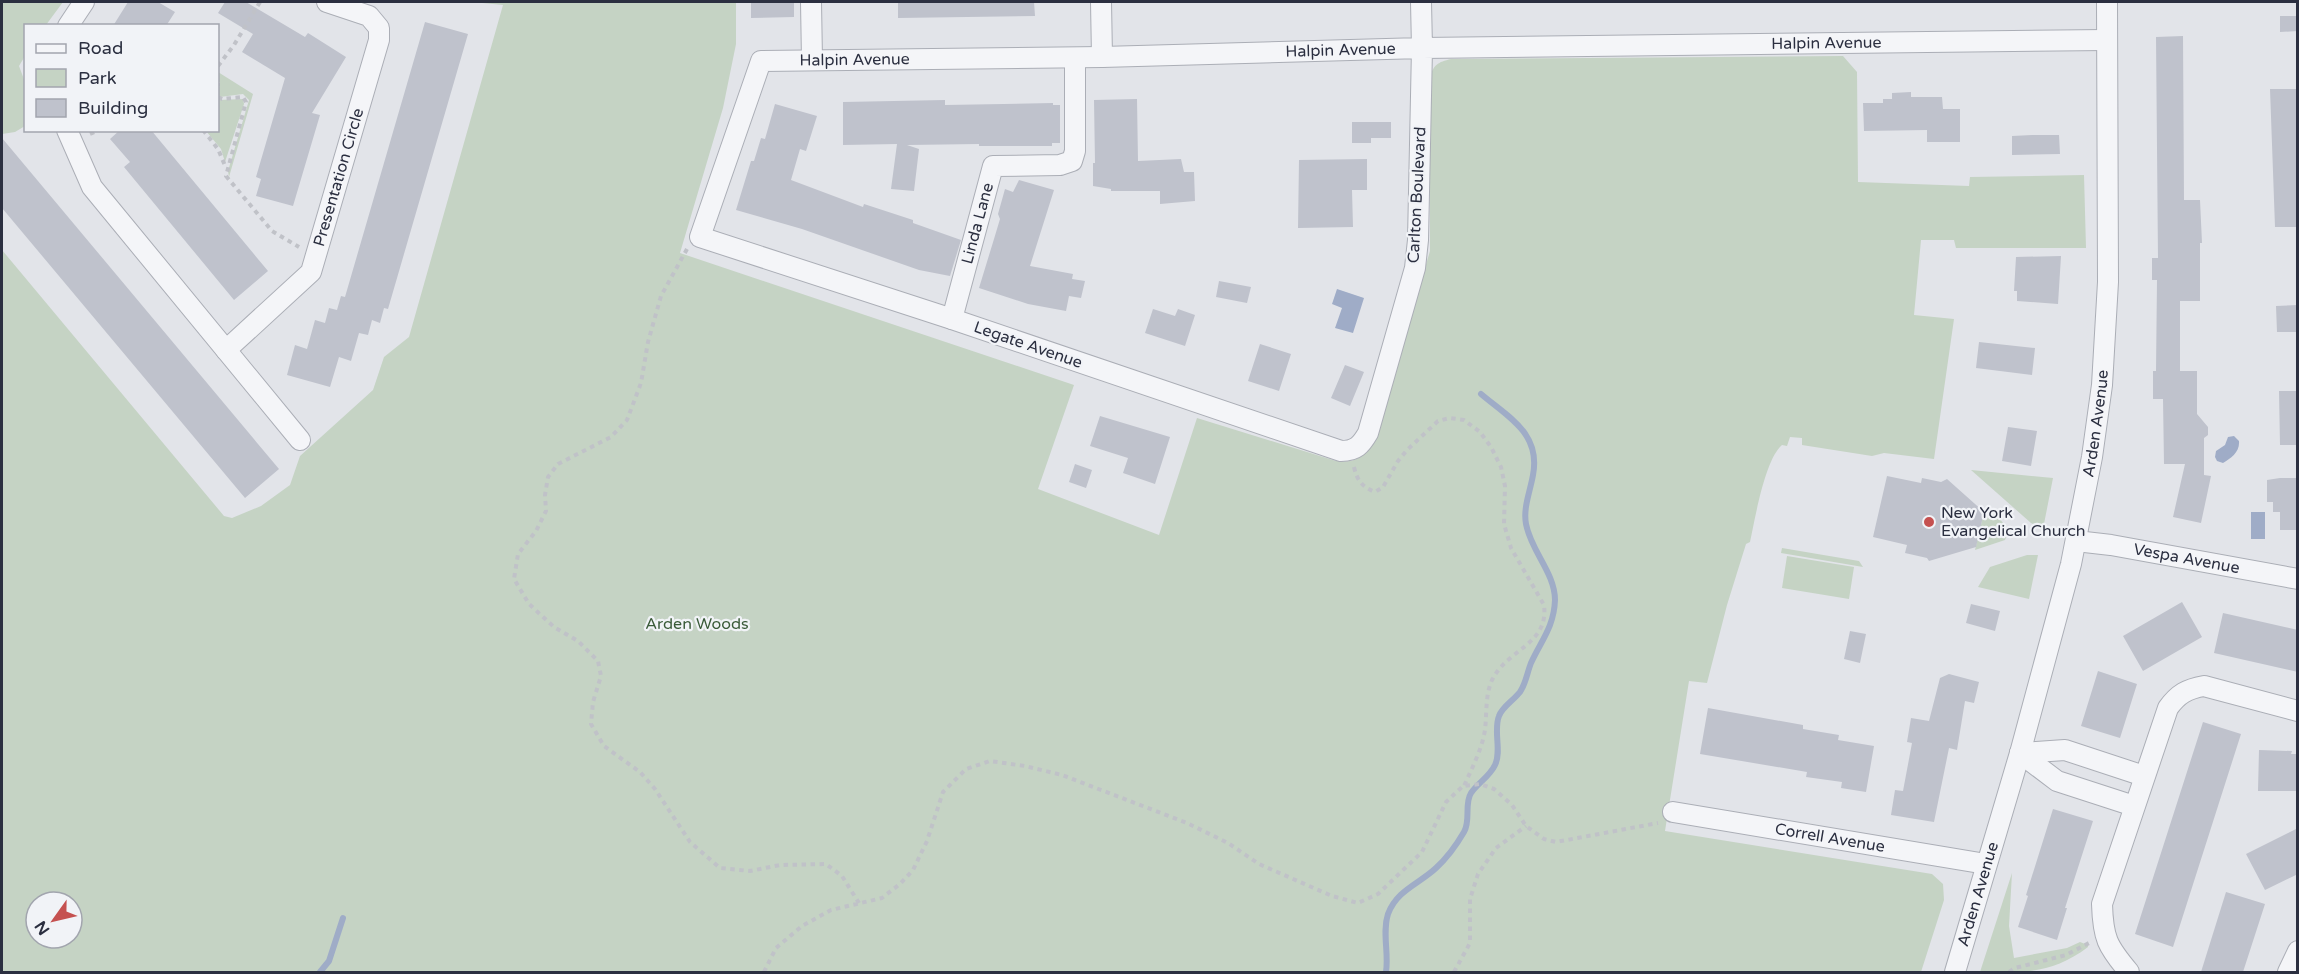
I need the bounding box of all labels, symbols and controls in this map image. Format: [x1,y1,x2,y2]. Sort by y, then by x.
legend [24,24,219,132]
street label: Halpin Avenue [1771,33,1882,54]
text: Road [78,37,123,59]
street label: Halpin Avenue [1285,39,1396,62]
street label: Halpin Avenue [799,49,910,71]
text: Park [78,67,117,89]
text: Building [78,97,148,119]
street label: Presentation Circle [309,106,368,249]
street label: Carlton Boulevard [1403,126,1431,264]
street label: Linda Lane [957,181,998,266]
street label: Legate Avenue [971,317,1085,373]
street label: Arden Avenue [2078,369,2113,479]
place label: New York Evangelical Church [1941,503,2086,541]
marker: New York Evangelical Church [1922,515,1936,529]
street label: Vespa Avenue [2132,539,2241,578]
park label: Arden Woods [645,614,749,634]
street label: Correll Avenue [1773,819,1886,857]
street label: Arden Avenue [1953,840,2003,949]
north arrow [24,890,84,950]
text: N [31,917,54,939]

